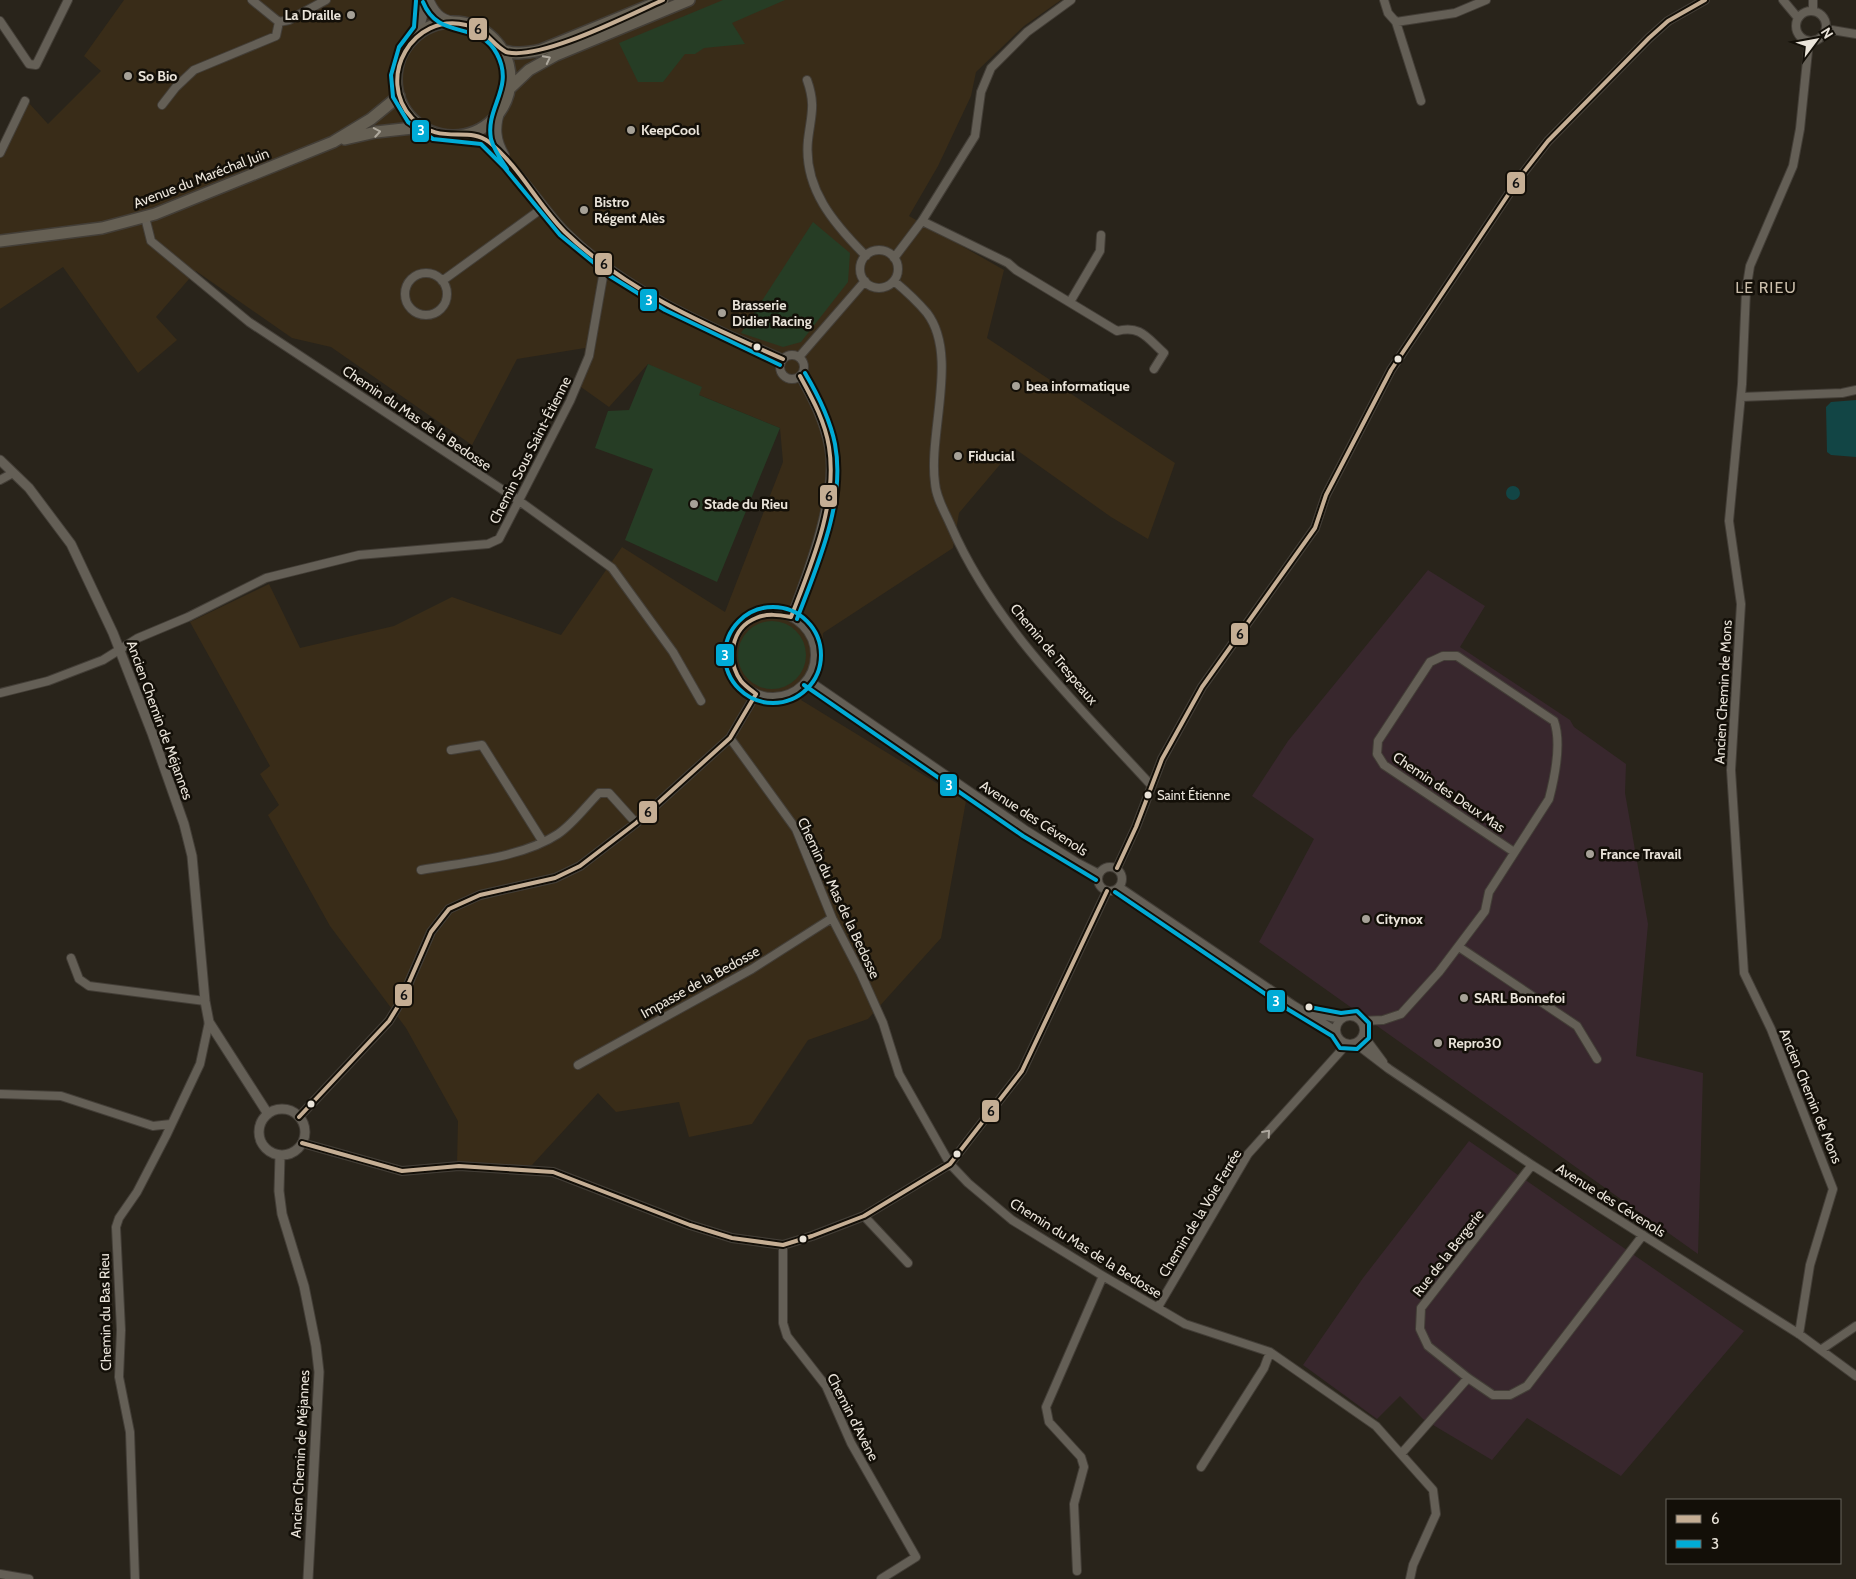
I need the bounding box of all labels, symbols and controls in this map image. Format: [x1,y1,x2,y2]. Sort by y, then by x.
place label: La Draille [285,6,341,24]
marker: La Draille [345,9,357,21]
north arrow [1791,15,1841,65]
line badge: 6 [468,17,488,41]
text: 6 [474,20,482,38]
text: N [1817,24,1837,42]
one-way arrow [542,55,551,65]
place label: So Bio [138,67,177,85]
marker: So Bio [122,70,134,82]
line badge: 3 [411,119,430,143]
text: 3 [417,121,425,139]
place label: KeepCool [641,121,700,139]
marker: KeepCool [625,124,637,136]
one-way arrow [373,128,382,138]
street label: Avenue du Maréchal Juin [131,144,272,212]
line badge: 6 [1506,171,1526,195]
text: 6 [1512,174,1520,192]
place label: Bistro Régent Alès [594,193,665,227]
marker: Bistro Régent Alès [578,204,590,216]
line badge: 6 [594,252,613,276]
text: 6 [600,255,608,273]
district label: LE RIEU [1735,278,1797,297]
line badge: 3 [639,288,658,312]
text: 3 [645,291,653,309]
place label: Brasserie Didier Racing [732,296,812,330]
marker: Brasserie Didier Racing [716,307,728,319]
unlabelled marker [752,342,762,352]
unlabelled marker [1393,354,1403,364]
street label: Chemin du Mas de la Bedosse [339,361,495,475]
street label: Chemin Sous Saint-Étienne [485,373,575,527]
place label: bea informatique [1026,377,1130,395]
marker: bea informatique [1010,380,1022,392]
place label: Fiducial [968,447,1015,465]
marker: Fiducial [952,450,964,462]
line badge: 6 [819,484,838,508]
text: 6 [825,487,833,505]
place label: Stade du Rieu [704,495,788,513]
marker: Stade du Rieu [688,498,700,510]
street label: Chemin de Trespeaux [1006,600,1102,709]
street label: Ancien Chemin de Mons [1710,619,1736,764]
line badge: 6 [1230,622,1249,646]
text: 6 [1236,625,1244,643]
street label: Ancien Chemin de Méjannes [123,638,197,802]
line badge: 3 [715,643,735,667]
text: 3 [721,646,729,664]
street label: Chemin des Deux Mas [1389,748,1509,836]
line badge: 3 [939,773,958,797]
text: 3 [945,776,953,794]
street label: Avenue des Cévenols [976,776,1092,860]
place label: Saint Étienne [1157,786,1230,803]
marker: Saint Étienne [1143,790,1153,800]
line badge: 6 [638,800,658,824]
text: 6 [644,803,652,821]
street label: Chemin du Mas de la Bedosse [794,815,884,981]
place label: France Travail [1600,845,1682,863]
marker: France Travail [1584,848,1596,860]
place label: Citynox [1376,910,1423,928]
marker: Citynox [1360,913,1372,925]
street label: Impasse de la Bedosse [637,942,763,1022]
line badge: 6 [394,983,413,1007]
text: 6 [400,986,408,1004]
line badge: 3 [1266,989,1286,1013]
place label: SARL Bonnefoi [1474,989,1565,1007]
text: 3 [1272,992,1280,1010]
marker: SARL Bonnefoi [1458,992,1470,1004]
unlabelled marker [1304,1002,1314,1012]
street label: Ancien Chemin de Mons [1776,1026,1846,1166]
place label: Repro30 [1448,1034,1502,1052]
marker: Repro30 [1432,1037,1444,1049]
unlabelled marker [306,1099,316,1109]
line badge: 6 [981,1099,1000,1123]
text: 6 [987,1102,995,1120]
one-way arrow [1261,1130,1270,1139]
street label: Chemin de la Voie Ferrée [1155,1146,1245,1280]
unlabelled marker [952,1149,962,1159]
street label: Avenue des Cévenols [1553,1159,1669,1241]
street label: Chemin du Mas de la Bedosse [1007,1194,1165,1302]
street label: Rue de la Bergerie [1408,1206,1488,1300]
unlabelled marker [798,1234,808,1244]
street label: Chemin du Bas Rieu [95,1253,115,1371]
street label: Ancien Chemin de Méjannes [287,1369,313,1538]
street label: Chemin d'Avène [823,1370,883,1464]
legend [1666,1499,1841,1564]
text: 6 [1711,1510,1720,1528]
text: 3 [1711,1535,1719,1553]

